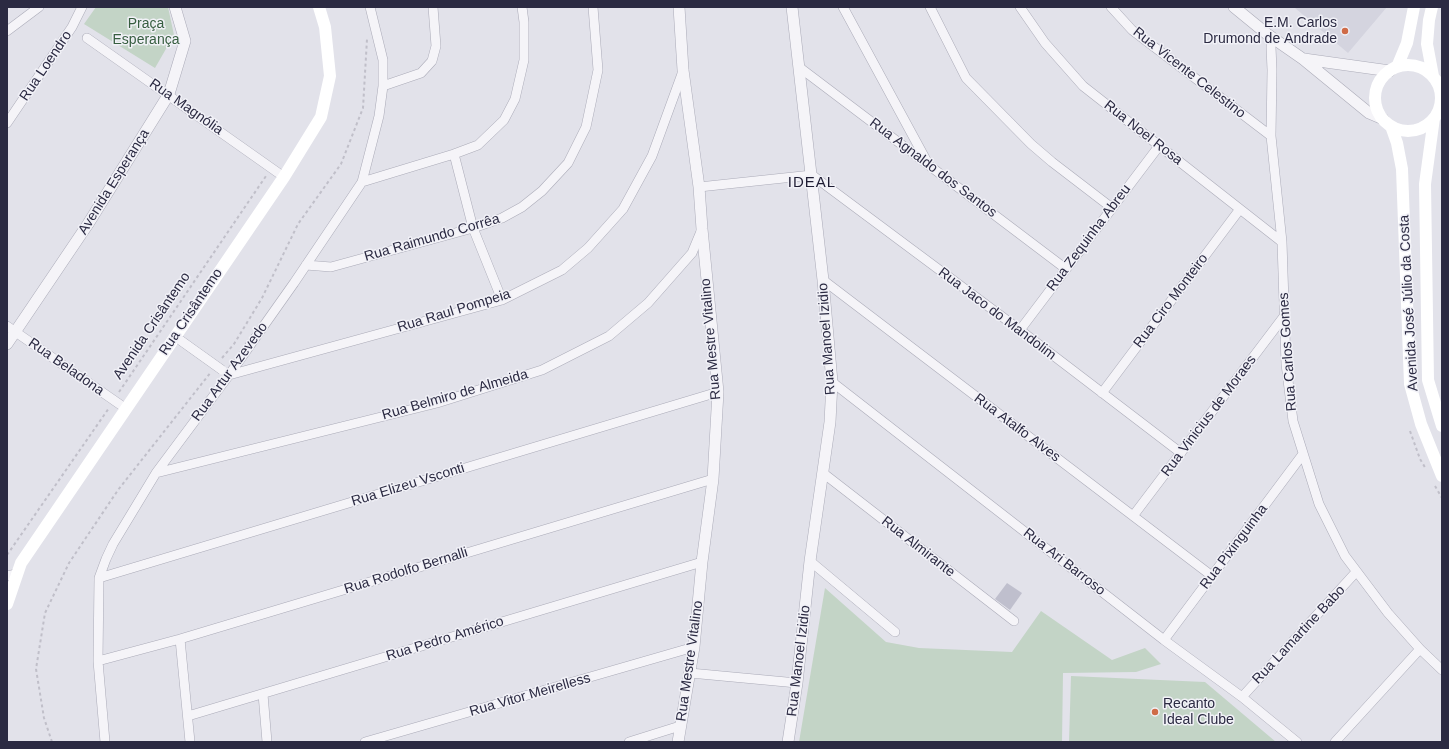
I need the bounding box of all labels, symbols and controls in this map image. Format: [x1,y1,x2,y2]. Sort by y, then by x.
place label: E.M. Carlos Drumond de Andrade [1203,15,1337,48]
park label: Praça Esperança [113,16,179,48]
street label: Rua Vicente Celestino [1129,24,1249,122]
marker: E.M. Carlos Drumond de Andrade [1340,26,1350,36]
street label: Rua Loendro [16,28,76,104]
street label: Rua Magnólia [146,75,226,139]
street label: Rua Noel Rosa [1100,97,1186,169]
street label: Rua Agnaldo dos Santos [866,115,1000,221]
street label: Avenida Esperança [75,126,153,238]
district label: IDEAL [788,174,836,192]
street label: Rua Zequinha Abreu [1043,181,1135,295]
street label: Rua Raimundo Corrêa [362,211,502,265]
street label: Avenida José Júlio da Costa [1396,214,1422,392]
street label: Rua Ciro Monteiro [1130,251,1212,351]
street label: Rua Jaco do Mandolim [935,264,1059,364]
street label: Rua Crisântemo [156,265,226,359]
street label: Avenida Crisântemo [110,269,194,383]
street label: Rua Mestre Vitalino [697,278,725,400]
street label: Rua Manoel Izidio [815,283,839,395]
street label: Rua Raul Pompeia [395,286,513,336]
street label: Rua Carlos Gomes [1275,292,1301,412]
street label: Rua Artur Azevedo [188,319,272,425]
street label: Rua Beladona [25,335,107,399]
street label: Rua Vinicius de Moraes [1158,352,1260,480]
street label: Rua Belmiro de Almeida [380,366,530,424]
street label: Rua Atalfo Alves [971,390,1063,466]
street label: Rua Elizeu Vsconti [349,460,467,510]
street label: Rua Pixinguinha [1197,501,1271,593]
street label: Rua Almirante [878,513,958,581]
street label: Rua Ari Barroso [1020,525,1108,599]
street label: Rua Rodolfo Bernalli [342,544,470,598]
street label: Rua Lamartine Babo [1249,582,1349,688]
street label: Rua Mestre Vitalino [673,599,707,723]
street label: Rua Manoel Izidio [784,604,814,718]
street label: Rua Pedro Américo [384,613,506,665]
street label: Rua Vitor Meirelless [468,670,592,720]
place label: Recanto Ideal Clube [1163,696,1234,728]
marker: Recanto Ideal Clube [1150,707,1160,717]

